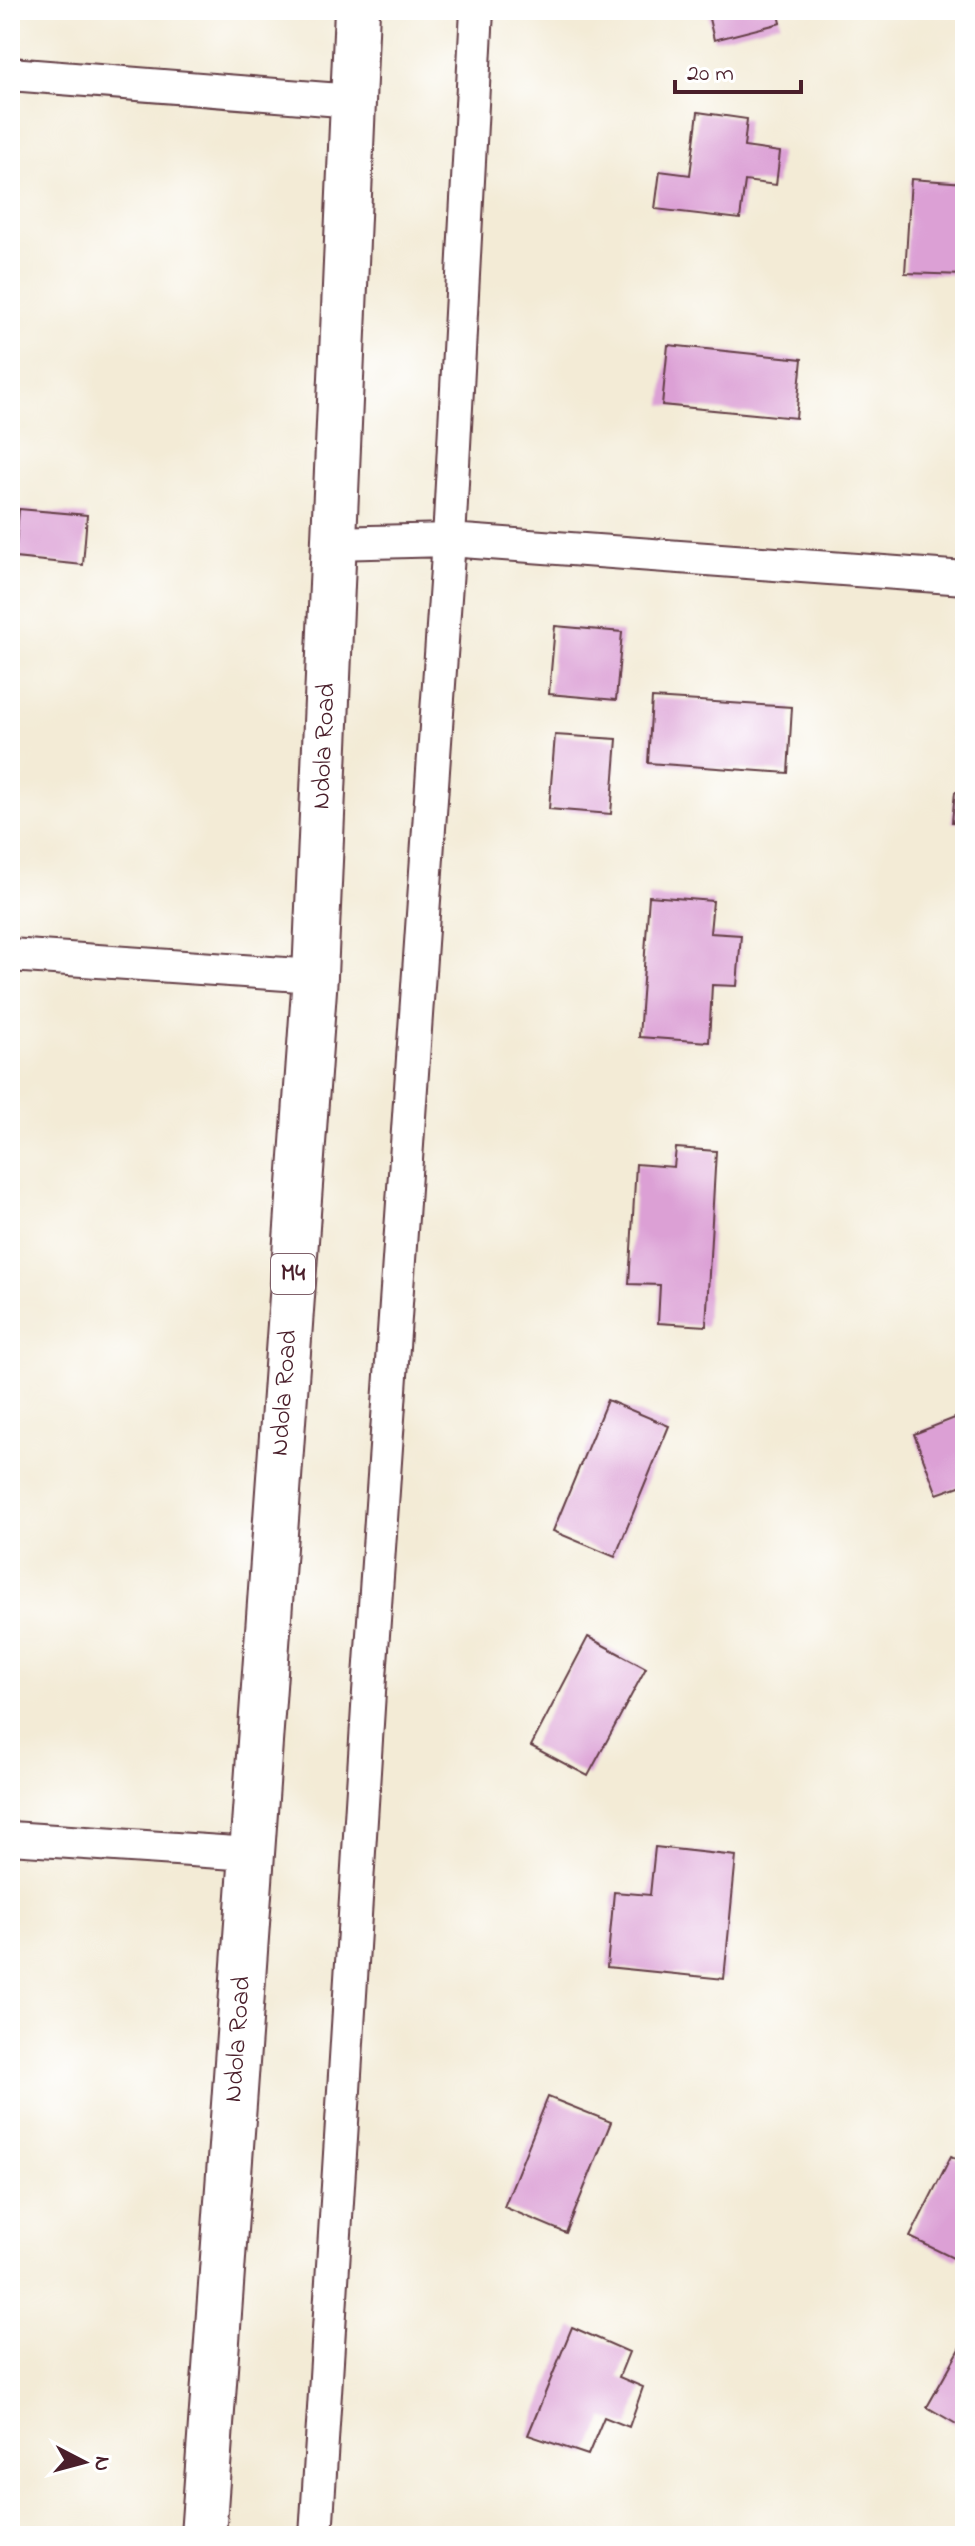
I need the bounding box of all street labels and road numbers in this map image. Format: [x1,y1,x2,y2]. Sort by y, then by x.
street label: Ndola Road [303,682,347,810]
road number: M4 [271,1254,315,1294]
street label: Ndola Road [262,1328,309,1457]
street label: Ndola Road [215,1974,262,2104]

